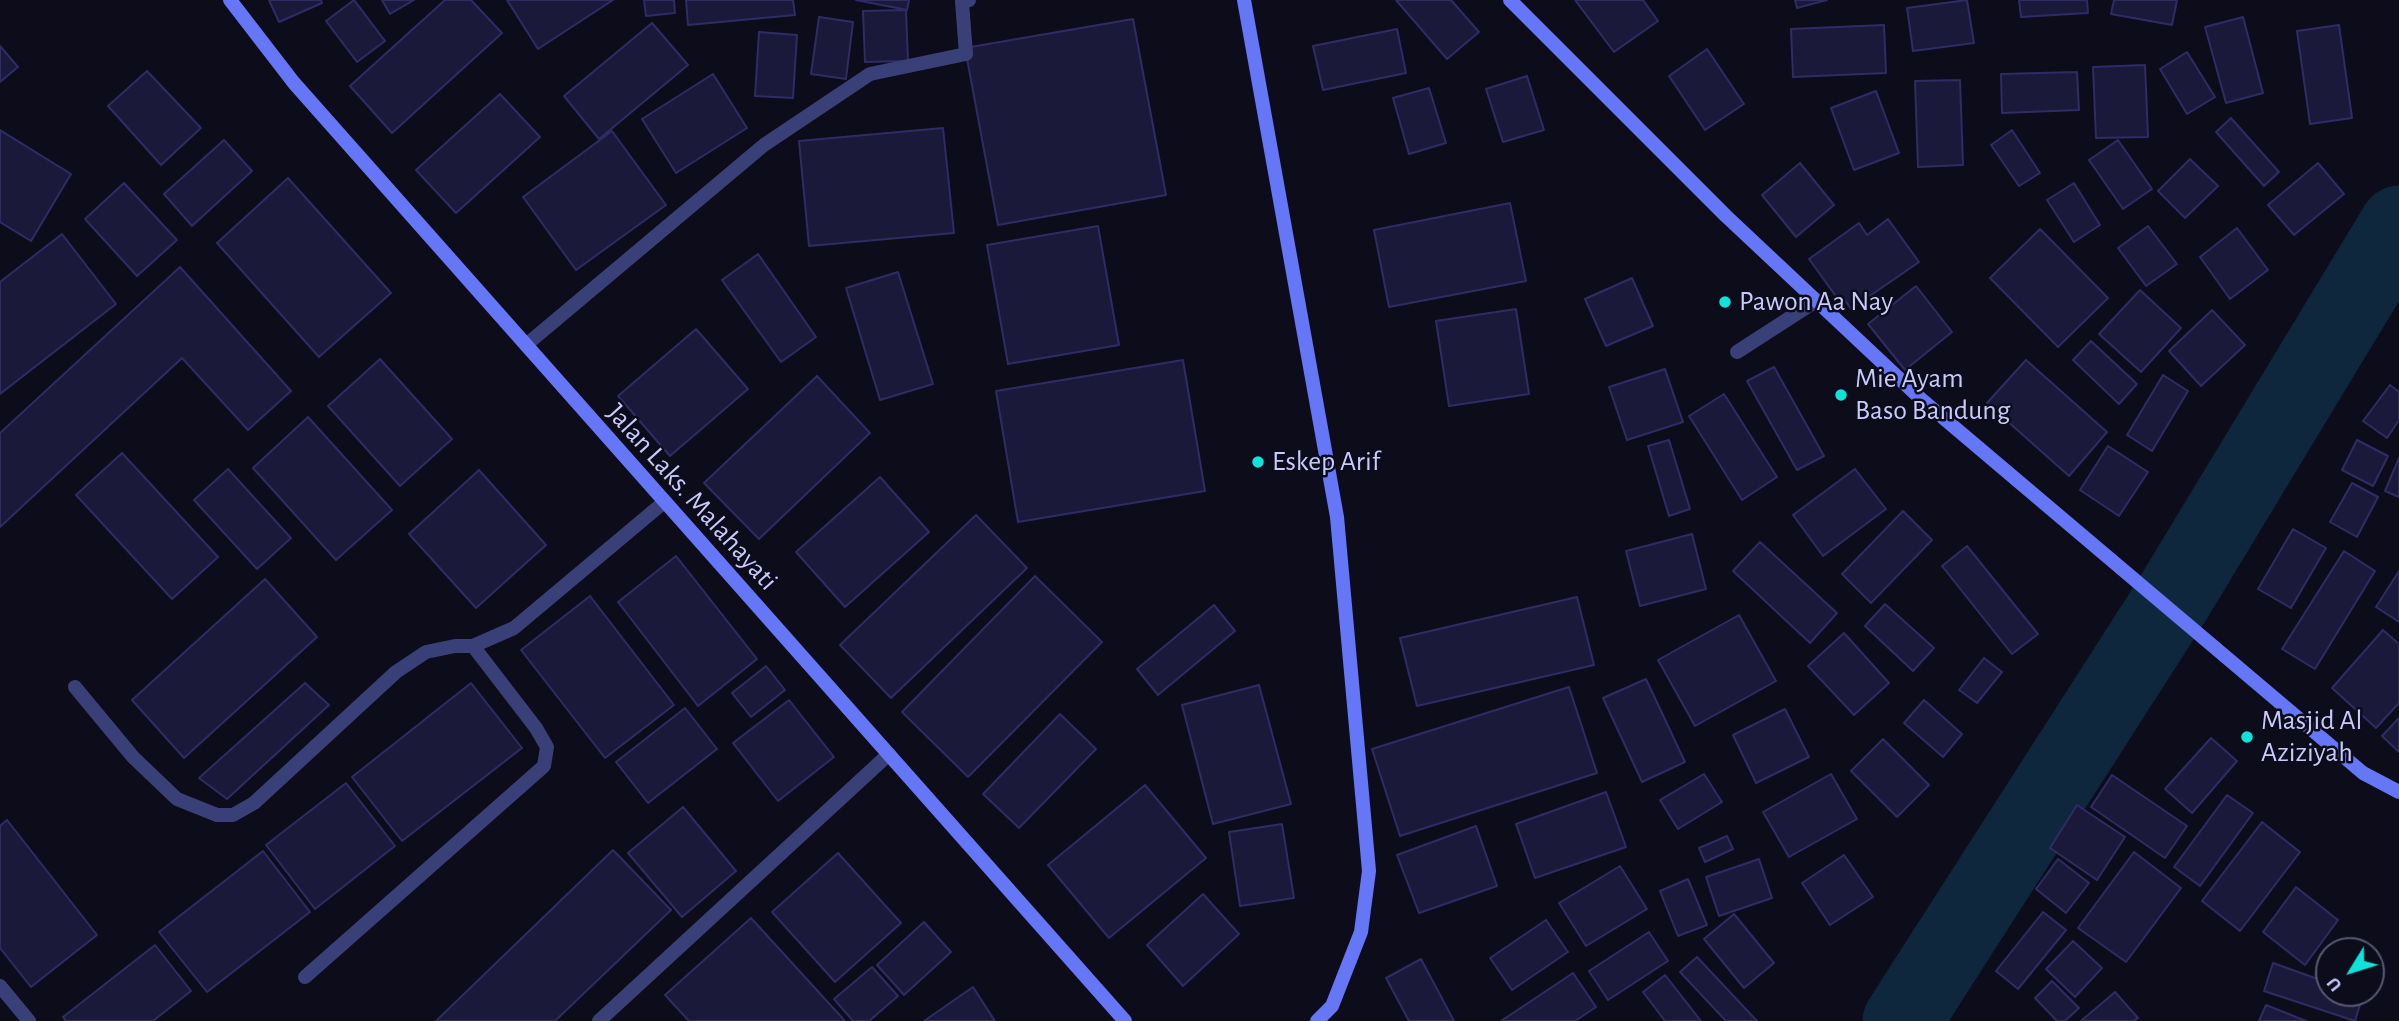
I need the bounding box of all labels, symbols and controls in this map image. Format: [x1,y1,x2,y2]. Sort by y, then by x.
place label: Pawon Aa Nay [1739,285,1893,319]
marker: Pawon Aa Nay [1717,294,1733,310]
place label: Mie Ayam Baso Bandung [1855,362,2010,428]
marker: Mie Ayam Baso Bandung [1833,387,1849,403]
street label: Jalan Laks. Malahayati [599,397,785,597]
place label: Eskep Arif [1272,445,1380,479]
marker: Eskep Arif [1250,454,1266,470]
place label: Masjid Al Aziziyah [2261,704,2363,770]
marker: Masjid Al Aziziyah [2239,729,2255,745]
north arrow [2315,937,2385,1007]
text: U [2323,973,2346,995]

